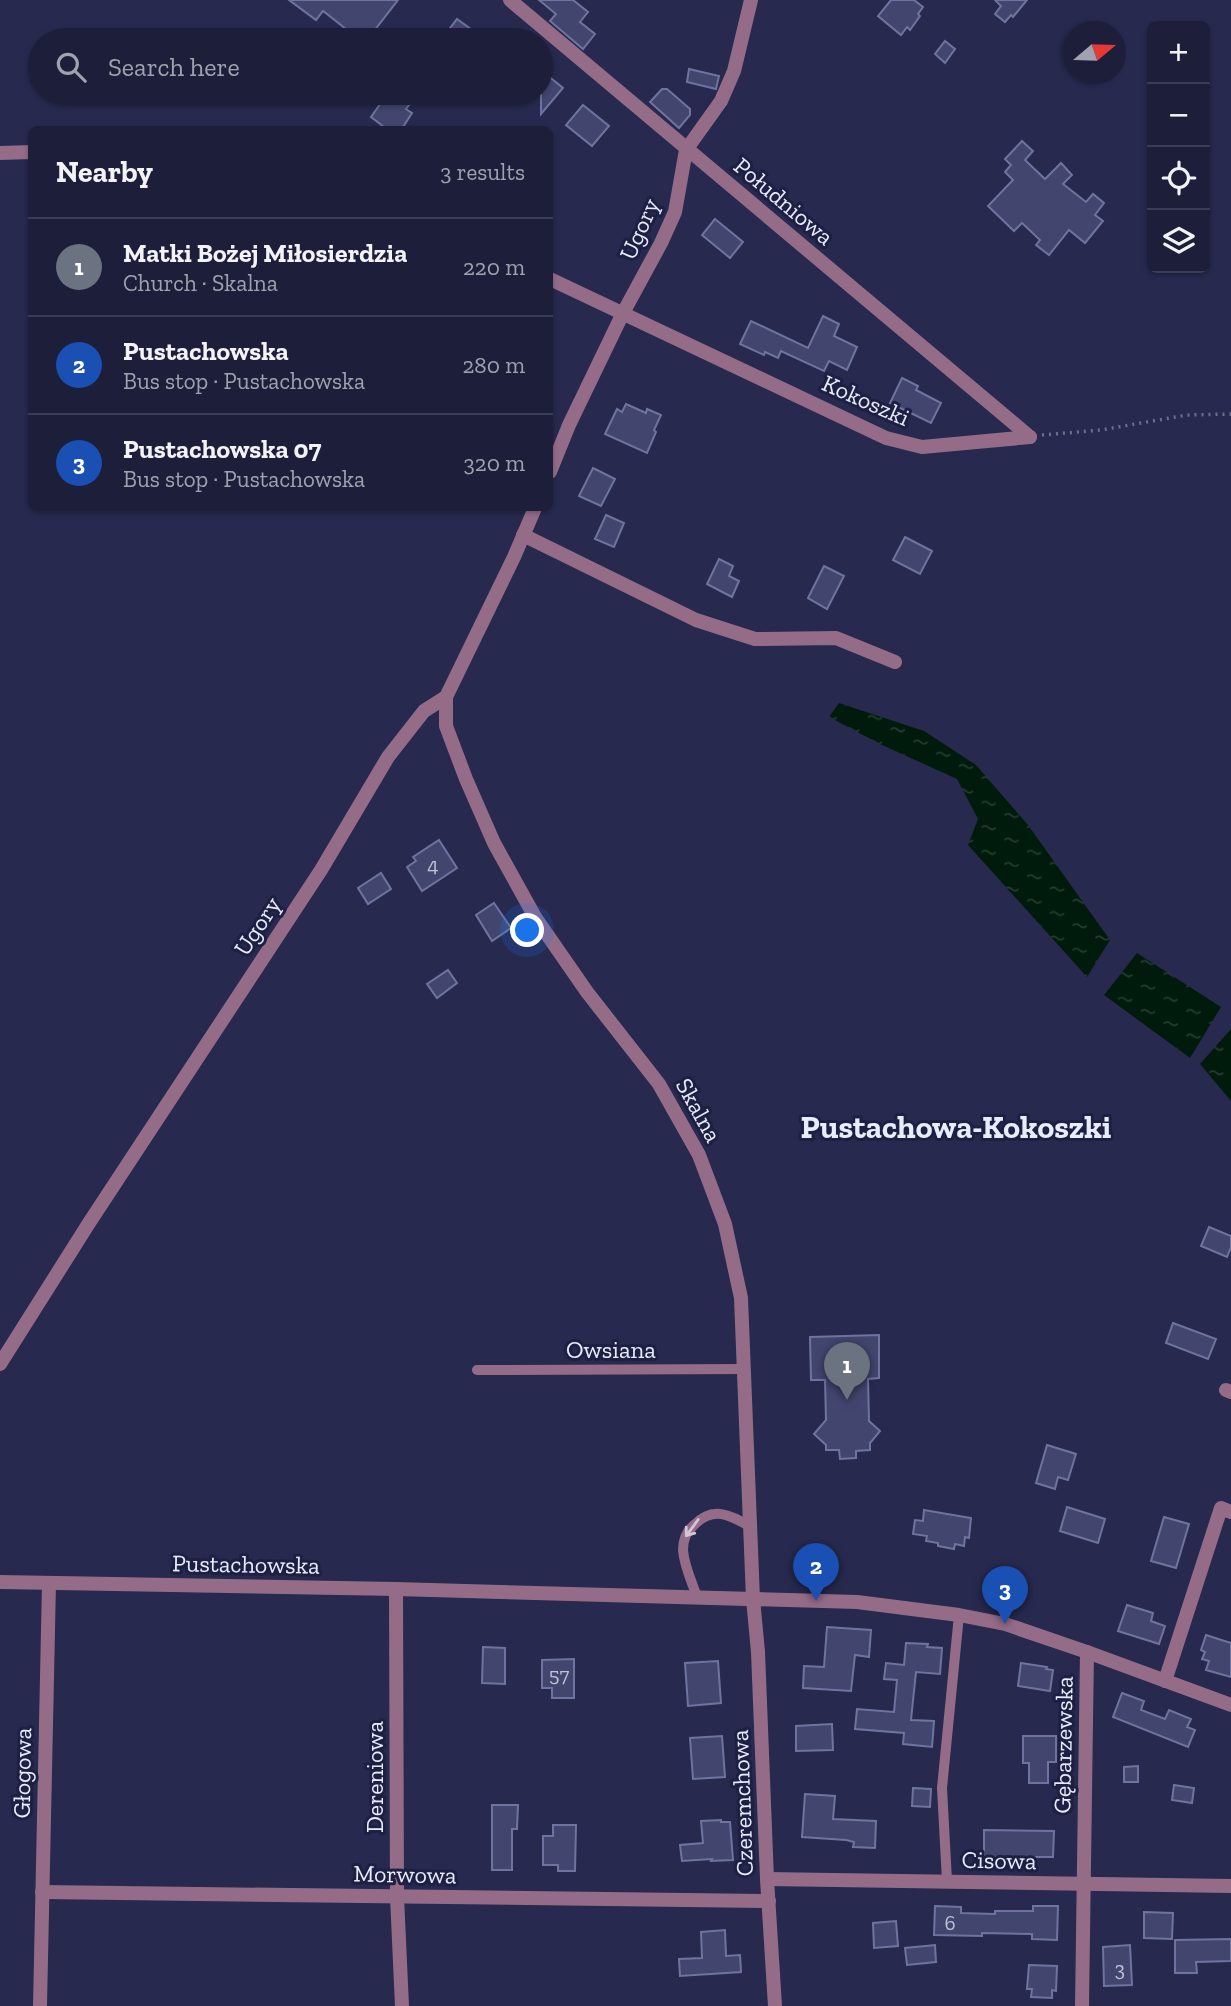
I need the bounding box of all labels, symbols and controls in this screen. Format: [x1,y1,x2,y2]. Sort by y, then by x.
north arrow [1063,21,1126,84]
map controls [1147,21,1210,273]
button: + [1147,21,1210,84]
search box [28,28,553,105]
icon: search [52,48,90,86]
text: Search here [108,51,240,83]
button: − [1147,84,1210,147]
button: locate [1147,147,1210,210]
street label: Południowa [728,151,840,251]
text: Nearby [56,154,153,190]
text: 3 results [440,158,525,186]
street label: Ugory [613,193,666,264]
button: layers [1147,210,1210,273]
text: Matki Bożej Miłosierdzia [123,237,407,269]
text: 1 [74,253,84,281]
text: 220 m [463,253,525,281]
text: Church · Skalna [123,269,278,297]
text: Pustachowska [123,335,289,367]
text: 2 [73,351,85,379]
text: 280 m [462,351,525,379]
text: Bus stop · Pustachowska [123,367,365,395]
street label: Kokoszki [818,368,914,432]
text: Pustachowska 07 [123,433,321,465]
text: 3 [73,449,85,477]
text: 320 m [464,449,525,477]
text: Bus stop · Pustachowska [123,465,365,493]
house number: 4 [427,852,439,877]
street label: Ugory [227,891,287,961]
your location [510,913,544,947]
street label: Skalna [670,1073,729,1147]
district label: Pustachowa-Kokoszki [801,1108,1111,1146]
street label: Owsiana [566,1335,656,1364]
pin: 1 [824,1342,870,1400]
one-way arrow [685,1519,700,1538]
pin: 2 [793,1543,839,1601]
street label: Pustachowska [172,1548,320,1580]
pin: 3 [982,1566,1028,1624]
house number: 57 [549,1662,569,1687]
street label: Gębarzewska [1047,1676,1079,1814]
street label: Dereniowa [360,1721,389,1833]
street label: Głogowa [7,1727,37,1819]
street label: Czeremchowa [725,1729,759,1877]
street label: Cisowa [961,1845,1037,1875]
street label: Morwowa [353,1859,457,1889]
house number: 6 [944,1910,956,1935]
house number: 3 [1115,1956,1125,1981]

